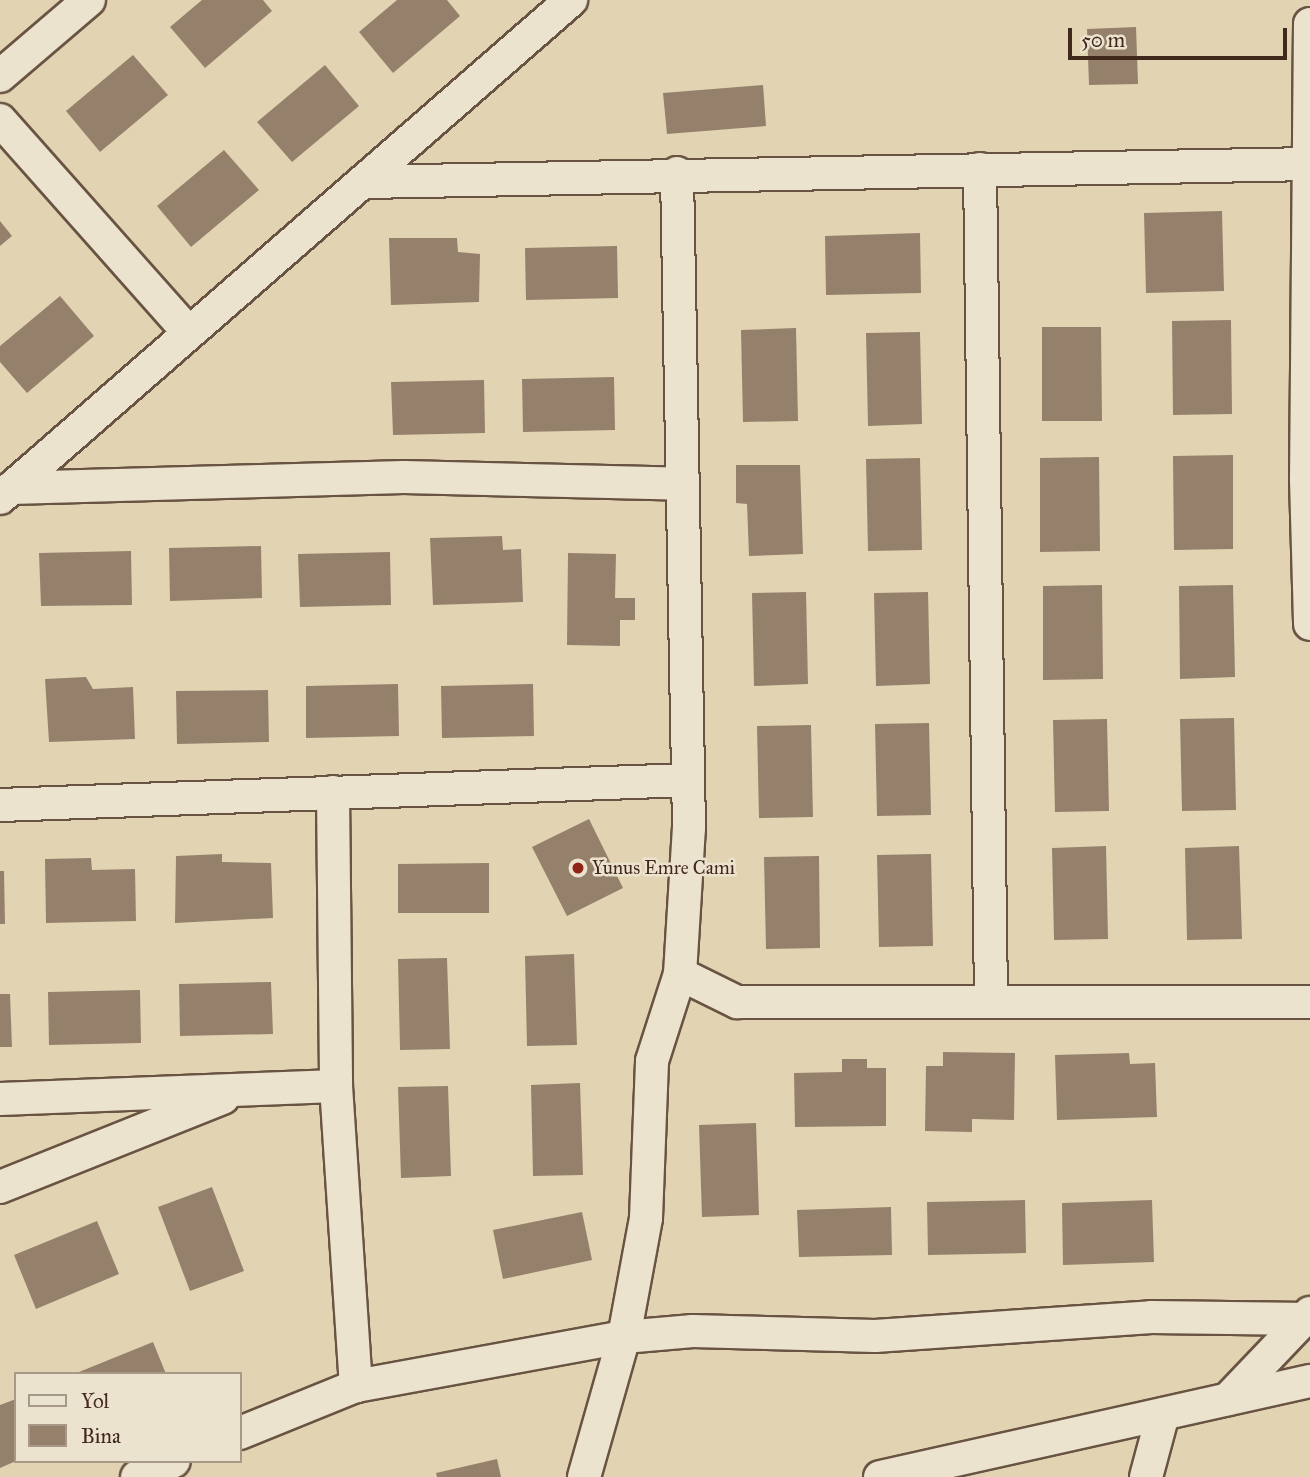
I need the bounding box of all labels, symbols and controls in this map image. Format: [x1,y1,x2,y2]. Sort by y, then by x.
scale bar [1072,14,1291,58]
text: 50 m [1081,27,1125,53]
place label: Yunus Emre Cami [592,857,735,879]
marker: Yunus Emre Cami [570,860,586,876]
legend [14,1372,242,1463]
text: Yol [81,1388,109,1414]
text: Bina [81,1423,121,1449]

